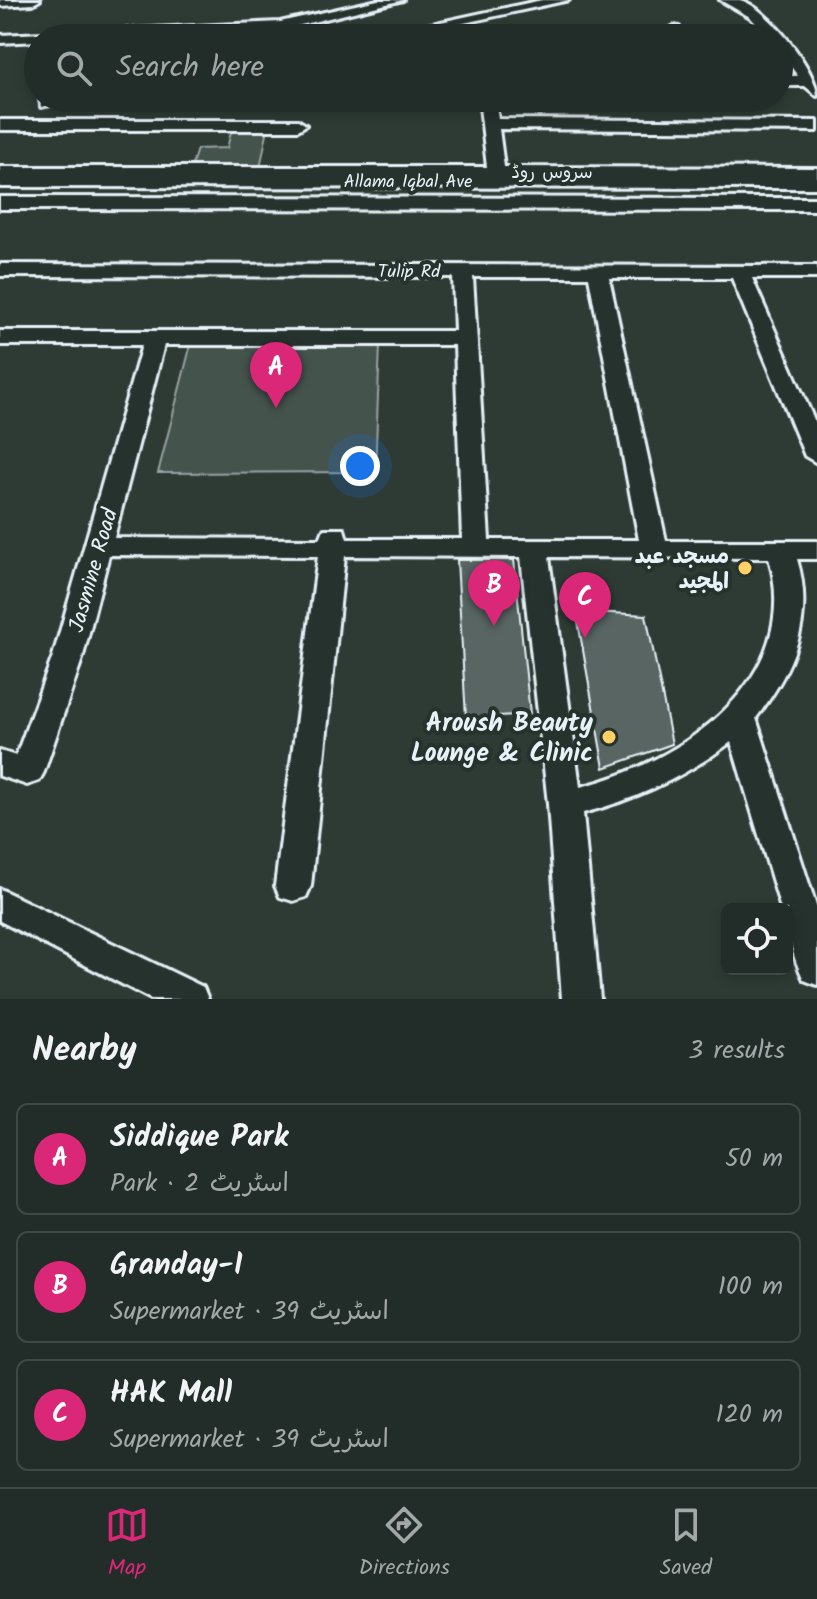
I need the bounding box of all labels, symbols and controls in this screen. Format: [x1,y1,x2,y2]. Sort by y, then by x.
search box [24,24,793,112]
text: Search here [116,44,264,92]
icon: search [52,46,96,90]
street label: سروس روڈ [511,159,593,188]
street label: Allama Iqbal Ave [344,168,472,197]
street label: Tulip Rd [378,258,441,287]
pin: A [250,342,302,408]
your location [340,446,380,486]
street label: Jasmine Road [60,504,129,637]
place label: مسجد عبد المجید [635,540,729,600]
marker: مسجد عبد المجید [736,559,754,577]
pin: B [468,560,520,626]
pin: C [559,572,611,638]
place label: Aroush Beauty Lounge & Clinic [411,703,593,775]
marker: Aroush Beauty Lounge & Clinic [600,728,618,746]
map controls [721,903,793,975]
button: locate [721,903,793,975]
text: Nearby [32,1024,137,1078]
text: 3 results [688,1030,785,1072]
text: Siddique Park [110,1114,288,1162]
text: A [52,1138,68,1180]
text: 50 m [725,1138,783,1180]
text: Park · اسٹریٹ 2 [110,1163,289,1205]
text: Granday-I [110,1242,243,1290]
text: B [52,1266,68,1308]
text: 100 m [718,1266,783,1308]
text: Supermarket · اسٹریٹ 39 [110,1291,389,1333]
text: HAK Mall [110,1370,232,1418]
text: C [52,1394,68,1436]
text: 120 m [716,1394,783,1436]
text: Supermarket · اسٹریٹ 39 [110,1419,389,1461]
tab: Map [105,1503,149,1586]
tab: Directions [359,1503,450,1586]
tab: Saved [660,1503,712,1586]

